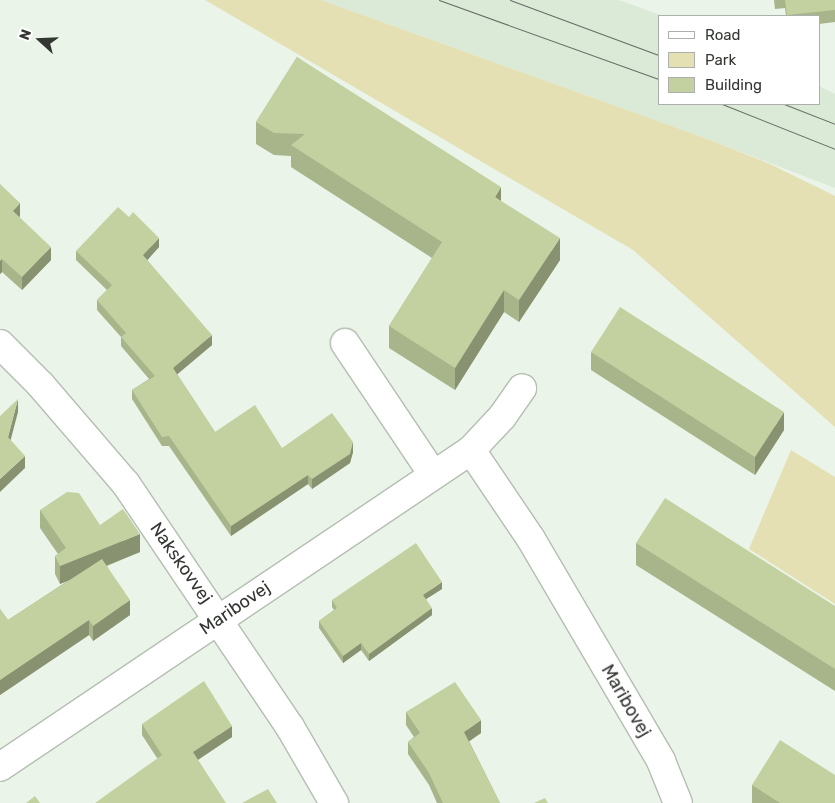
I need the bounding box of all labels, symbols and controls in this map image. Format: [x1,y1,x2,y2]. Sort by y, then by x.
north arrow [15,15,65,65]
legend [658,15,820,105]
text: Road [705,26,741,44]
text: N [16,27,35,42]
text: Park [705,51,736,69]
text: Building [705,76,762,94]
street label: Nakskovvej [145,518,217,608]
street label: Maribovej [196,577,274,639]
street label: Maribovej [597,661,655,741]

